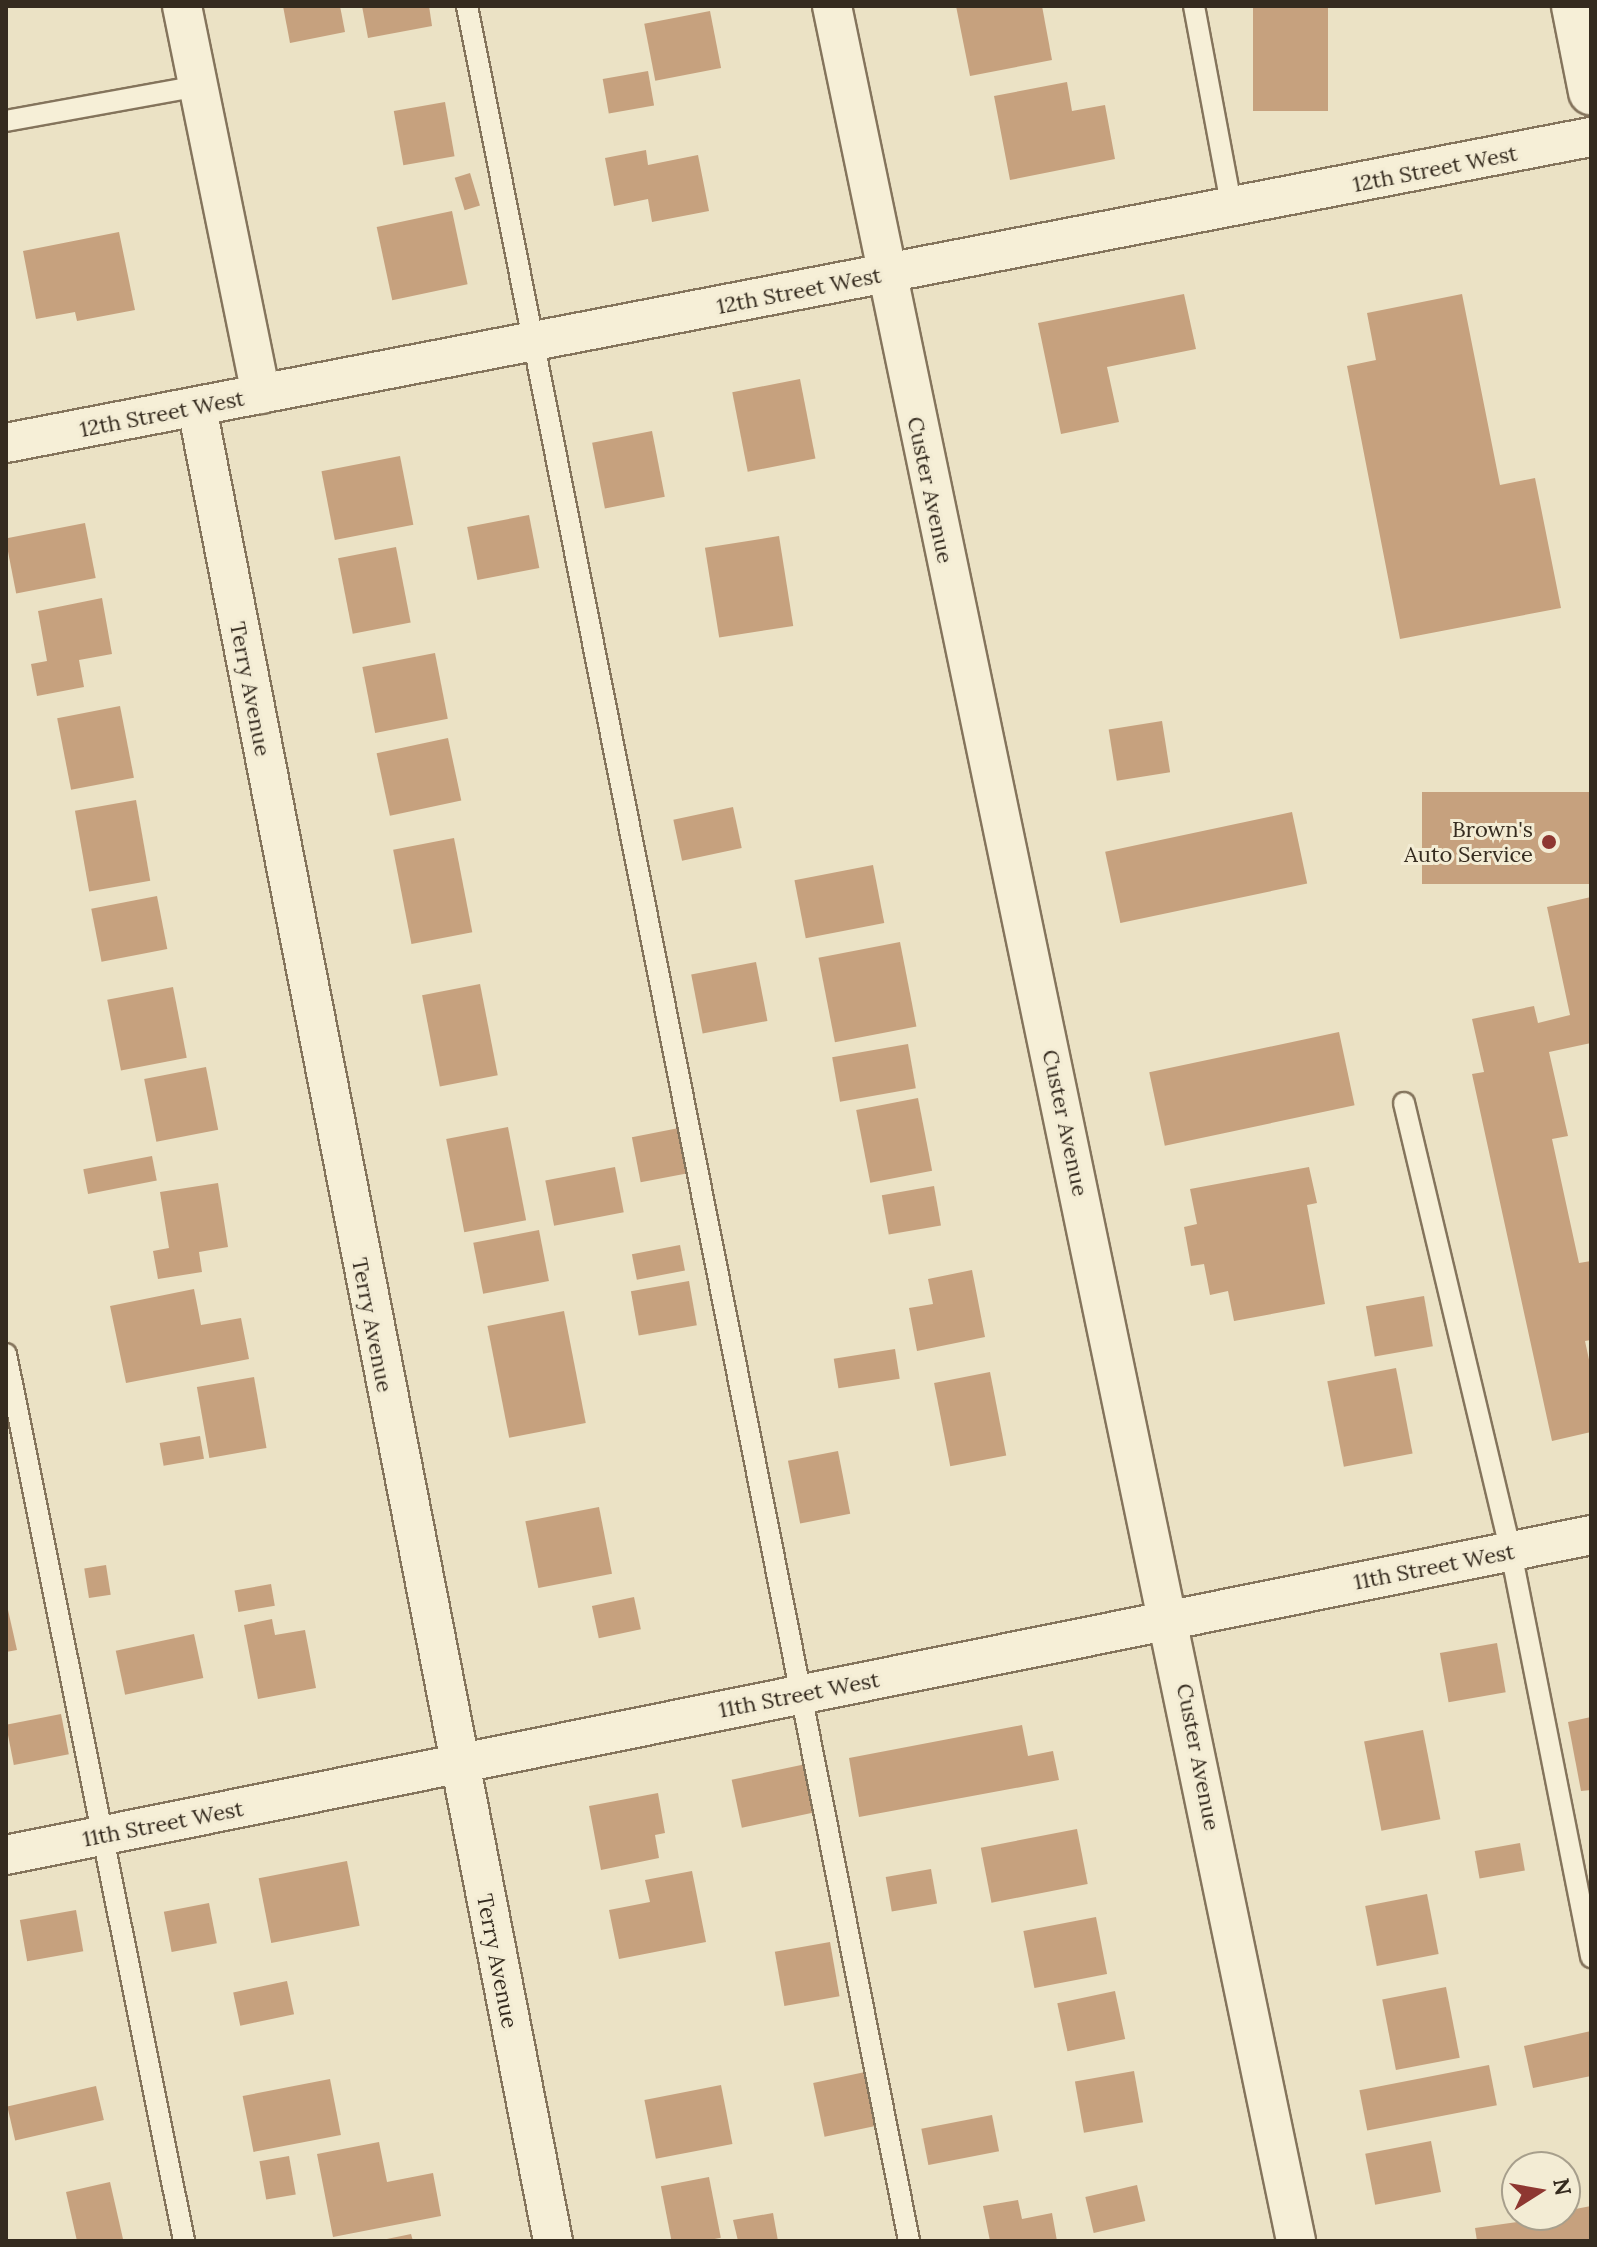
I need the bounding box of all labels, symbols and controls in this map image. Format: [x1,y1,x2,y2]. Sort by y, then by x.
street label: 12th Street West [1350,140,1520,198]
street label: 12th Street West [714,262,884,320]
street label: 12th Street West [77,385,247,443]
street label: Custer Avenue [902,414,958,566]
street label: Terry Avenue [224,620,276,758]
place label: Brown's Auto Service [1404,816,1533,868]
marker: Brown's Auto Service [1540,833,1558,851]
street label: Custer Avenue [1037,1047,1093,1199]
street label: Terry Avenue [346,1256,398,1394]
street label: 11th Street West [1351,1538,1517,1596]
street label: 11th Street West [716,1666,882,1724]
street label: Custer Avenue [1171,1681,1225,1833]
street label: 11th Street West [80,1795,246,1853]
street label: Terry Avenue [471,1892,523,2030]
north arrow [1501,2151,1581,2231]
text: N [1547,2176,1578,2198]

